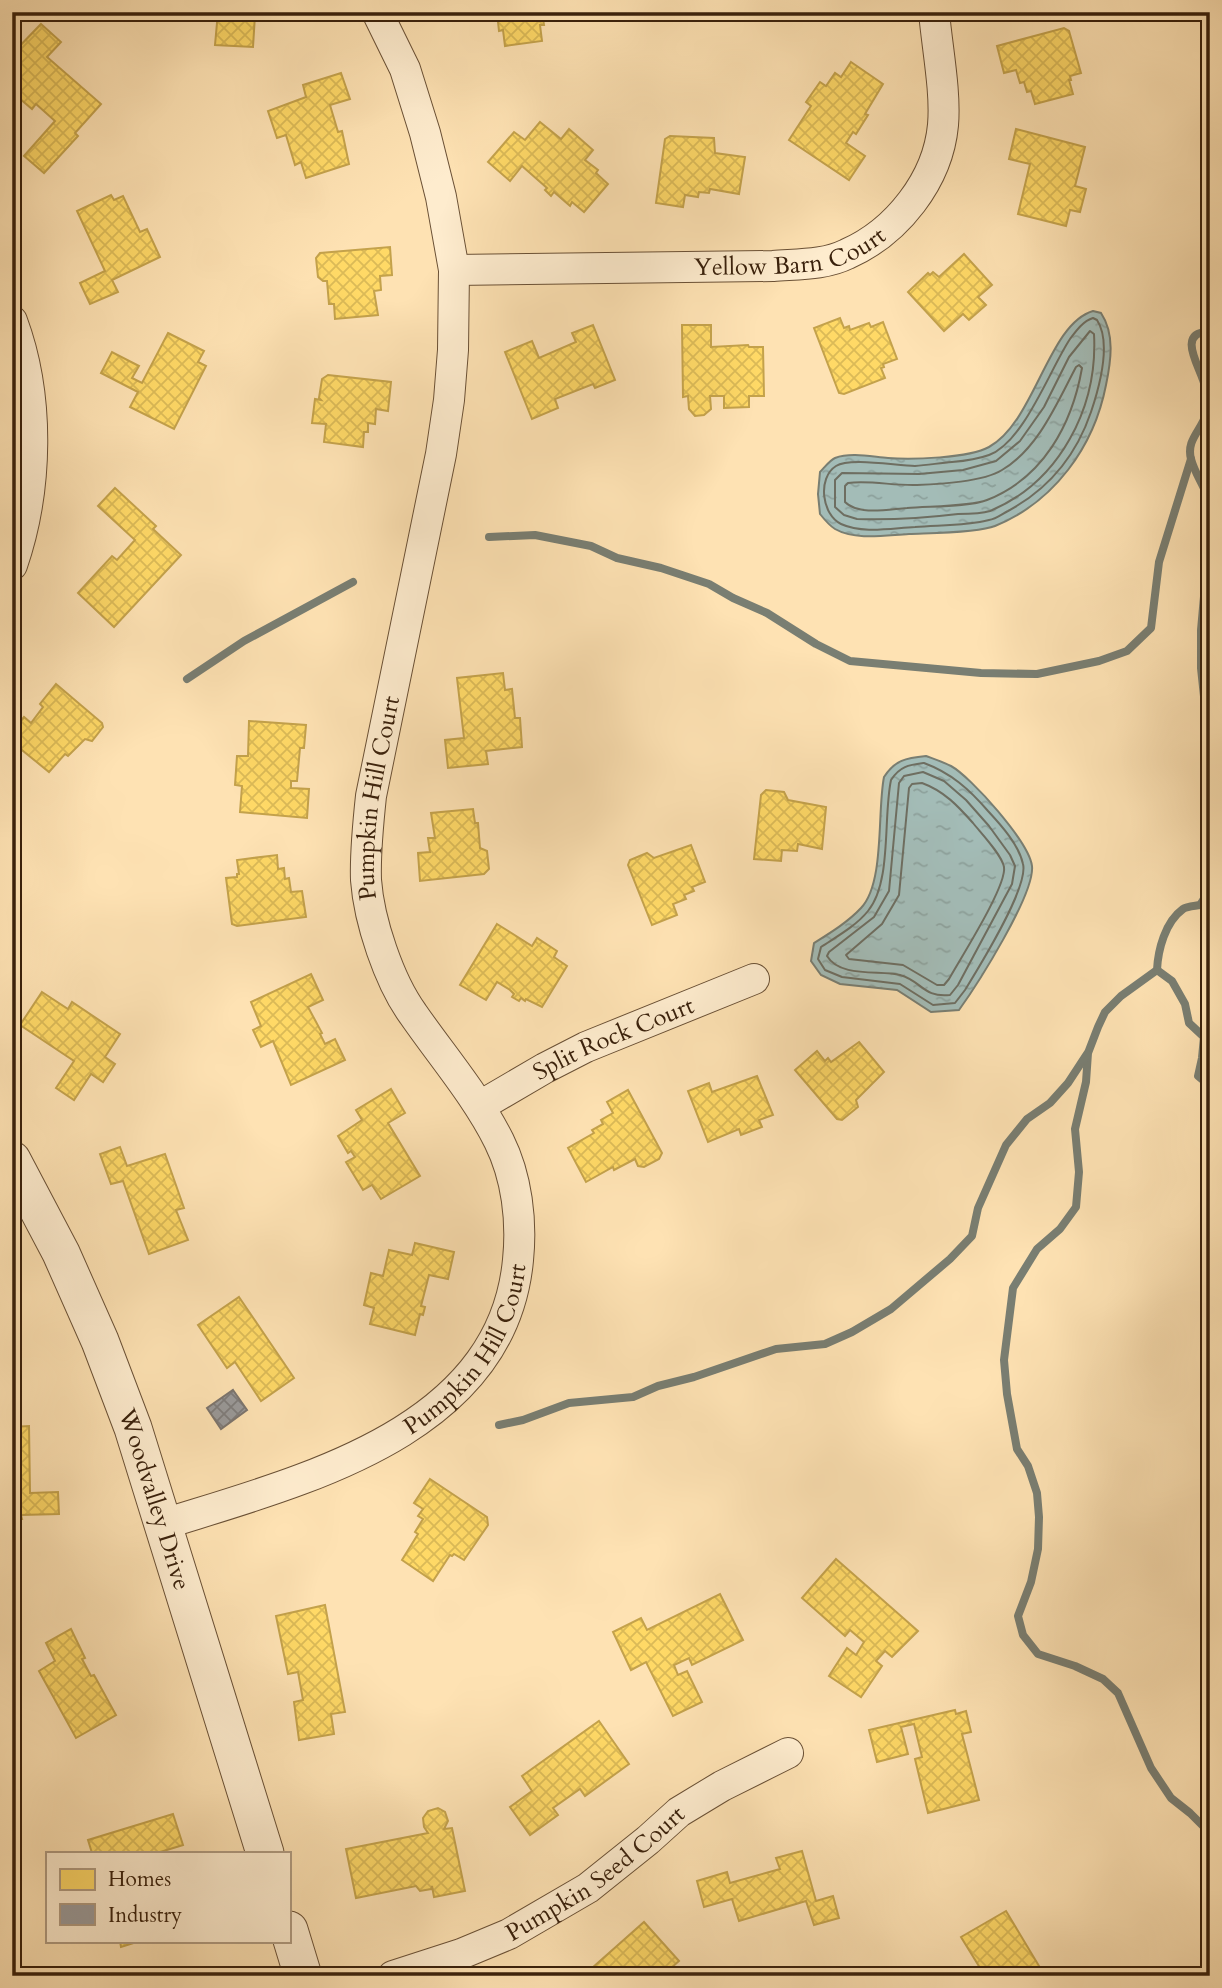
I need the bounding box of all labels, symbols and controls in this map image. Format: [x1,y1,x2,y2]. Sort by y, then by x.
street label: Yellow Barn Court [694,219,893,284]
street label: Pumpkin Hill Court [350,693,408,902]
street label: Split Rock Court [527,989,699,1088]
street label: Pumpkin Hill Court [397,1262,535,1443]
street label: Woodvalley Drive [110,1403,198,1594]
street label: Pumpkin Seed Court [500,1798,693,1949]
legend [46,1852,290,1942]
text: Homes [108,1865,171,1894]
text: Industry [108,1901,182,1930]

